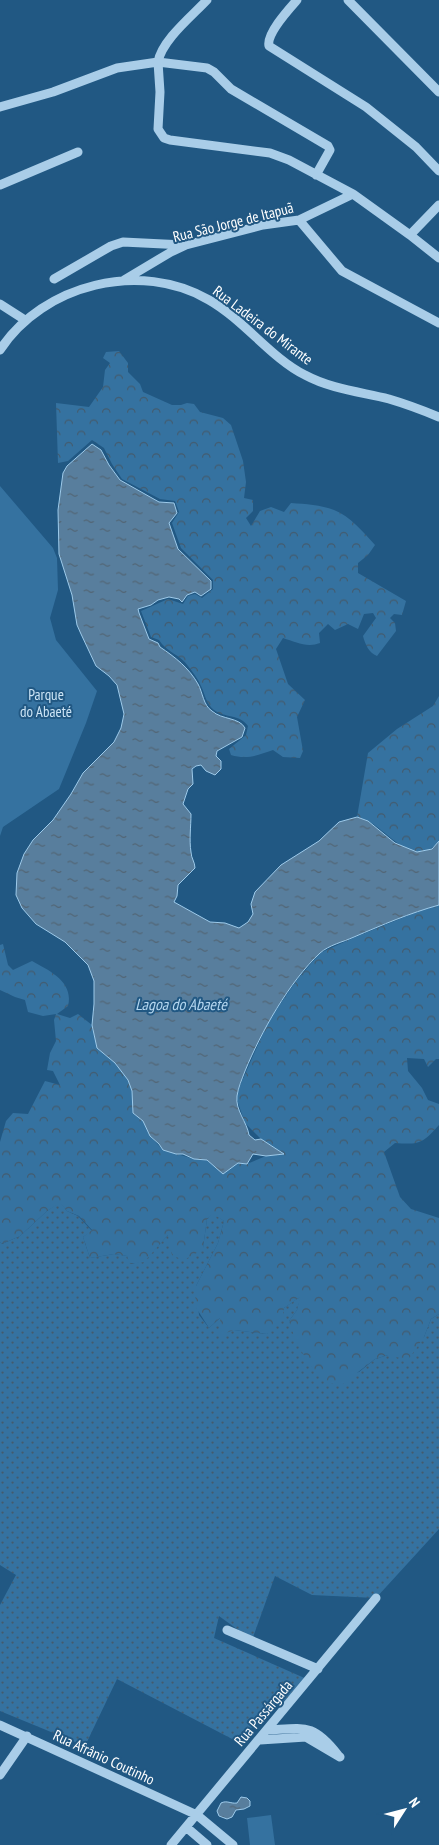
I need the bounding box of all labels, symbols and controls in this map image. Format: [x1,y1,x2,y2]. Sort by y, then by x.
street label: Rua São Jorge de Itapuã [171,198,295,246]
street label: Rua Ladeira do Mirante [209,281,317,369]
park label: Parque do Abaeté [20,685,72,721]
water label: Lagoa do Abaeté [135,994,228,1014]
street label: Rua Passárgada [230,1676,296,1750]
street label: Rua Afrânio Coutinho [50,1725,158,1789]
north arrow [379,1785,429,1835]
text: N [405,1794,424,1811]

